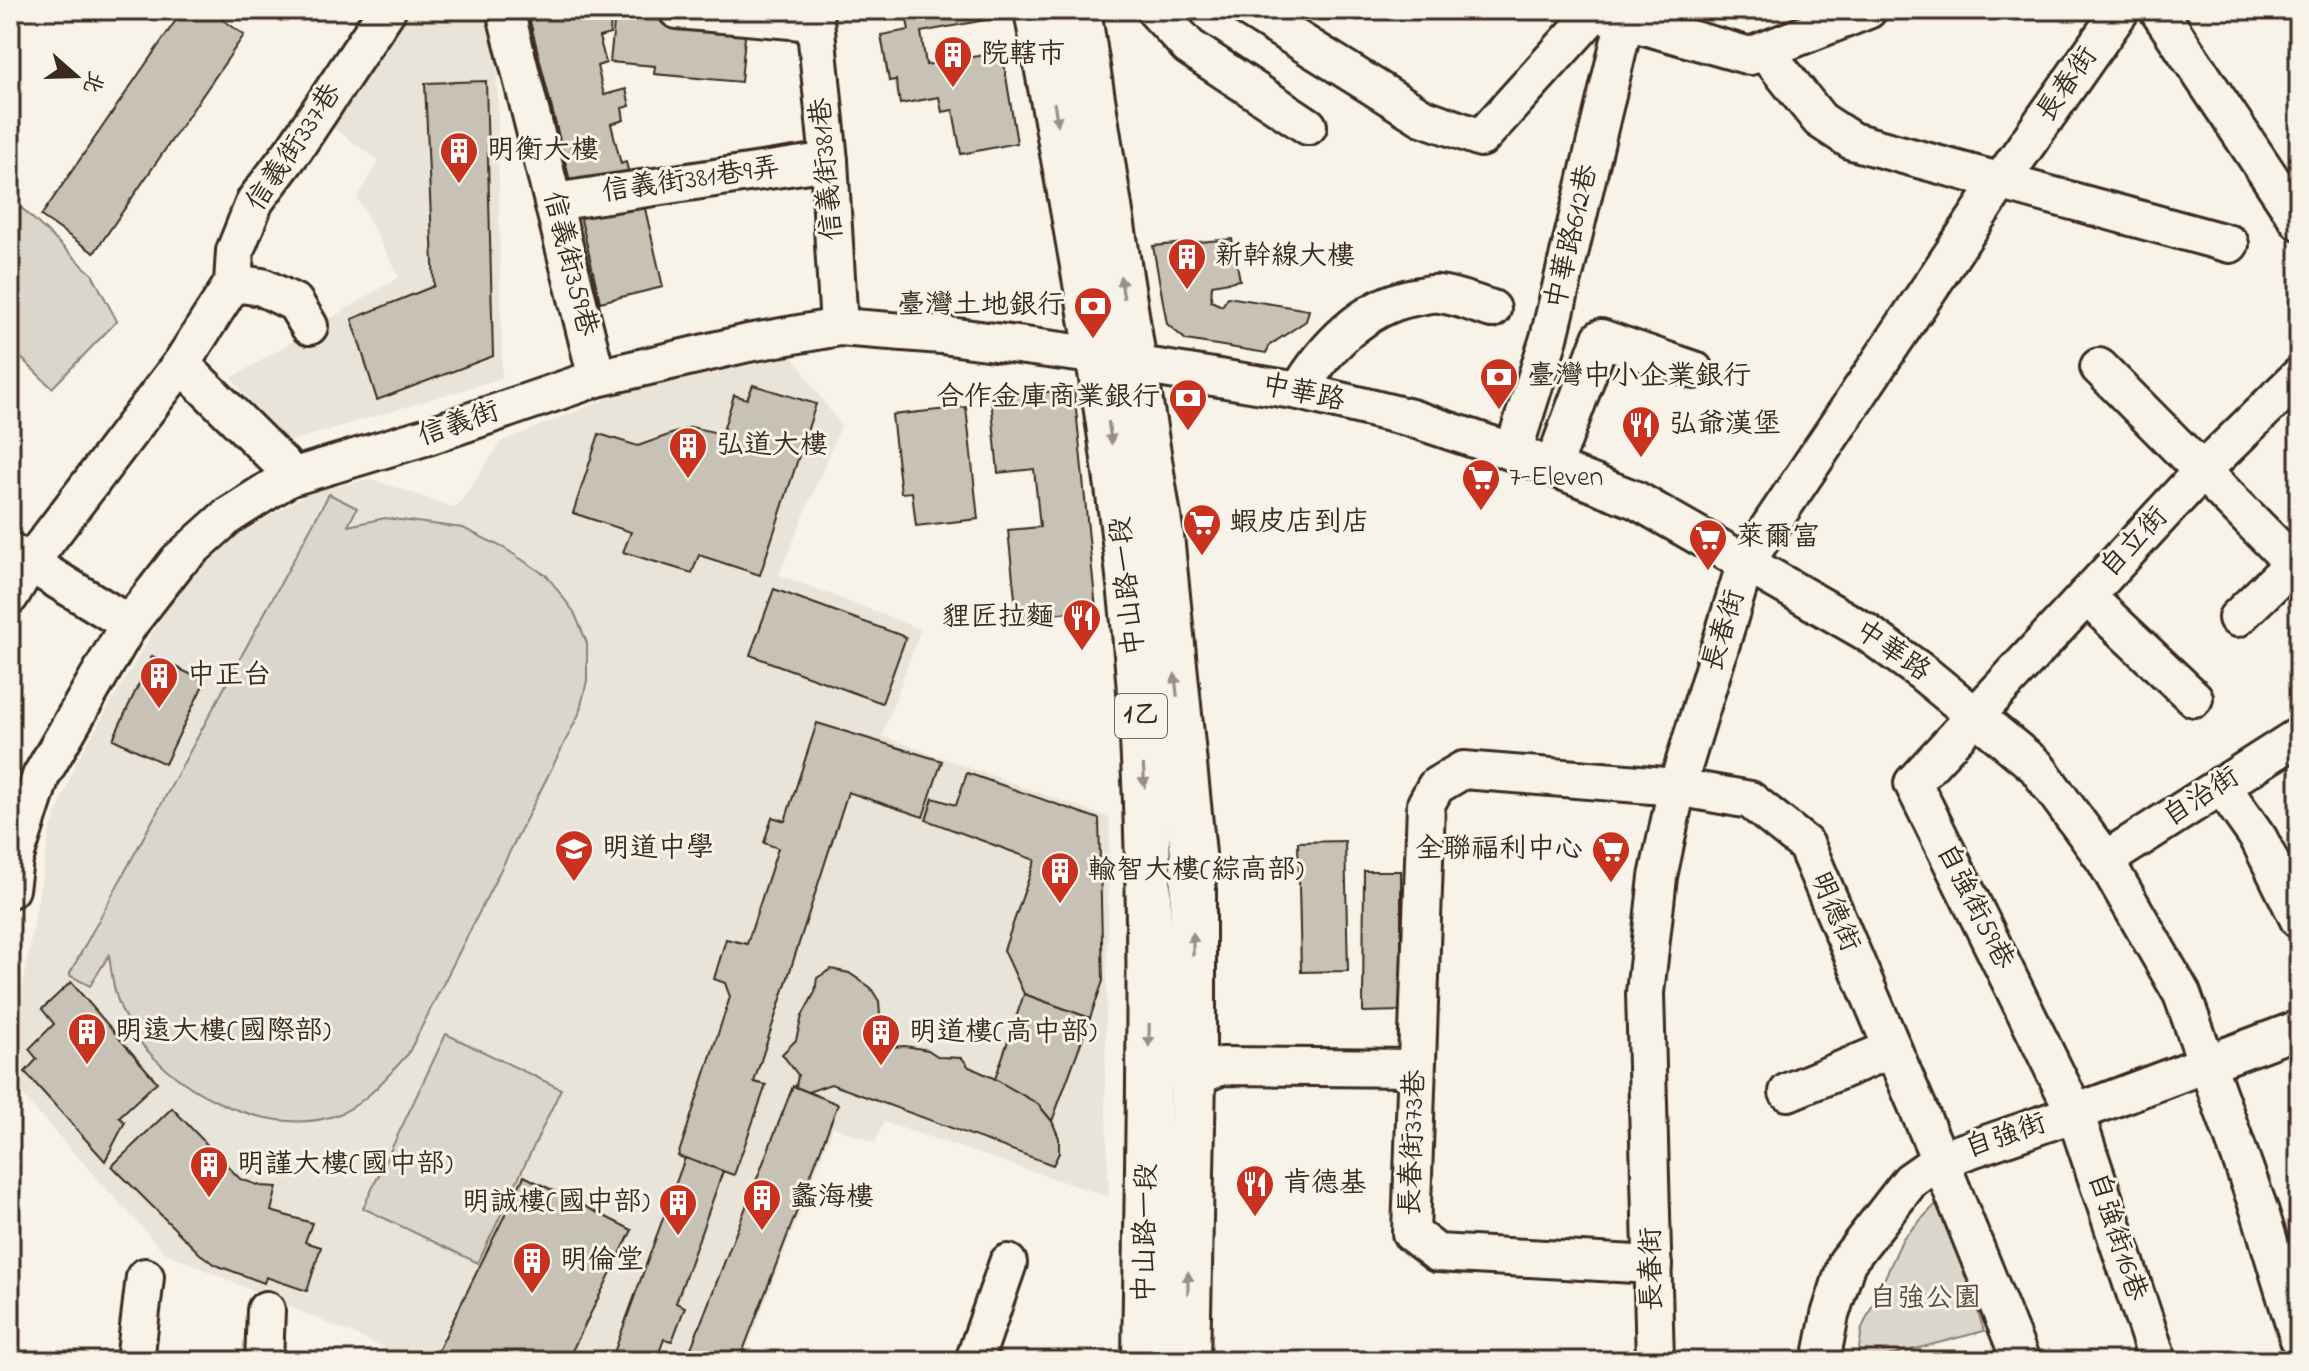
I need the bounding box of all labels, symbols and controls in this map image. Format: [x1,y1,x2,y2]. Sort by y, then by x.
building icon: 院轄市 [932,34,974,89]
place label: 院轄市 [981,35,1065,76]
north arrow [36,36,116,116]
street label: 長春街 [2027,39,2109,131]
text: 北 [73,66,111,98]
street label: 信義街337巷 [237,75,354,220]
street label: 信義街381巷 [801,95,855,242]
one-way arrow [1050,102,1062,127]
building icon: 明衡大樓 [438,130,480,185]
place label: 明衡大樓 [487,131,599,172]
street label: 信義街381巷9弄 [599,148,783,214]
street label: 中華路612巷 [1536,160,1610,313]
street label: 信義街359巷 [531,187,607,342]
building icon: 新幹線大樓 [1166,236,1208,291]
place label: 新幹線大樓 [1215,237,1355,278]
one-way arrow [1115,274,1127,299]
bank icon: 臺灣土地銀行 [1072,285,1114,340]
place label: 臺灣土地銀行 [897,286,1065,327]
bank icon: 臺灣中小企業銀行 [1478,356,1520,411]
place label: 臺灣中小企業銀行 [1527,357,1751,398]
street label: 中華路 [1258,365,1348,423]
bank icon: 合作金庫商業銀行 [1167,377,1209,432]
place label: 合作金庫商業銀行 [936,378,1160,419]
street label: 信義街 [413,392,505,458]
restaurant icon: 弘爺漢堡 [1620,404,1662,459]
place label: 弘爺漢堡 [1669,405,1781,446]
one-way arrow [1104,421,1117,446]
building icon: 弘道大樓 [667,425,709,480]
place label: 弘道大樓 [716,426,828,467]
supermarket icon: 7-Eleven [1460,457,1502,512]
place label: 7-Eleven [1509,458,1603,499]
street label: 自立街 [2091,498,2179,588]
supermarket icon: 蝦皮店到店 [1181,502,1223,557]
place label: 蝦皮店到店 [1230,503,1370,544]
street label: 中山路一段 [1101,514,1157,658]
supermarket icon: 萊爾富 [1687,517,1729,572]
place label: 萊爾富 [1736,518,1820,559]
street label: 長春街 [1693,585,1757,677]
restaurant icon: 貍匠拉麵 [1061,597,1103,652]
place label: 貍匠拉麵 [942,598,1054,639]
street label: 中華路 [1846,611,1938,693]
building icon: 中正台 [138,655,180,710]
place label: 中正台 [187,656,271,697]
one-way arrow [1169,672,1182,697]
road number: 1乙 [1115,694,1167,738]
street label: 自治街 [2156,758,2248,838]
one-way arrow [1138,764,1151,789]
school or university icon: 明道中學 [553,828,595,883]
place label: 明道中學 [602,829,714,870]
supermarket icon: 全聯福利中心 [1590,829,1632,884]
place label: 全聯福利中心 [1415,830,1583,871]
street label: 自強街59巷 [1925,837,2024,978]
building icon: 輸智大樓(綜高部) [1039,850,1081,905]
place label: 輸智大樓(綜高部) [1088,851,1304,892]
street label: 明德街 [1799,865,1869,959]
one-way arrow [1187,931,1199,956]
building icon: 明遠大樓(國際部) [66,1011,108,1066]
place label: 明遠大樓(國際部) [115,1012,331,1053]
building icon: 明道樓(高中部) [860,1012,902,1067]
place label: 明道樓(高中部) [909,1013,1097,1054]
one-way arrow [1143,1023,1155,1048]
street label: 長春街373巷 [1391,1068,1437,1217]
street label: 自強街 [1960,1104,2052,1170]
building icon: 明謹大樓(國中部) [188,1144,230,1199]
place label: 明謹大樓(國中部) [237,1145,453,1186]
street label: 中山路一段 [1125,1163,1169,1303]
restaurant icon: 肯德基 [1234,1163,1276,1218]
place label: 肯德基 [1283,1164,1367,1205]
street label: 自強街16巷 [2076,1167,2156,1308]
building icon: 蠡海樓 [741,1177,783,1232]
place label: 蠡海樓 [790,1178,874,1219]
building icon: 明誠樓(國中部) [657,1182,699,1237]
place label: 明誠樓(國中部) [462,1183,650,1224]
street label: 長春街 [1632,1227,1674,1311]
building icon: 明倫堂 [511,1240,553,1295]
place label: 明倫堂 [560,1241,644,1282]
one-way arrow [1182,1270,1195,1295]
park label: 自強公園 [1869,1279,1981,1320]

